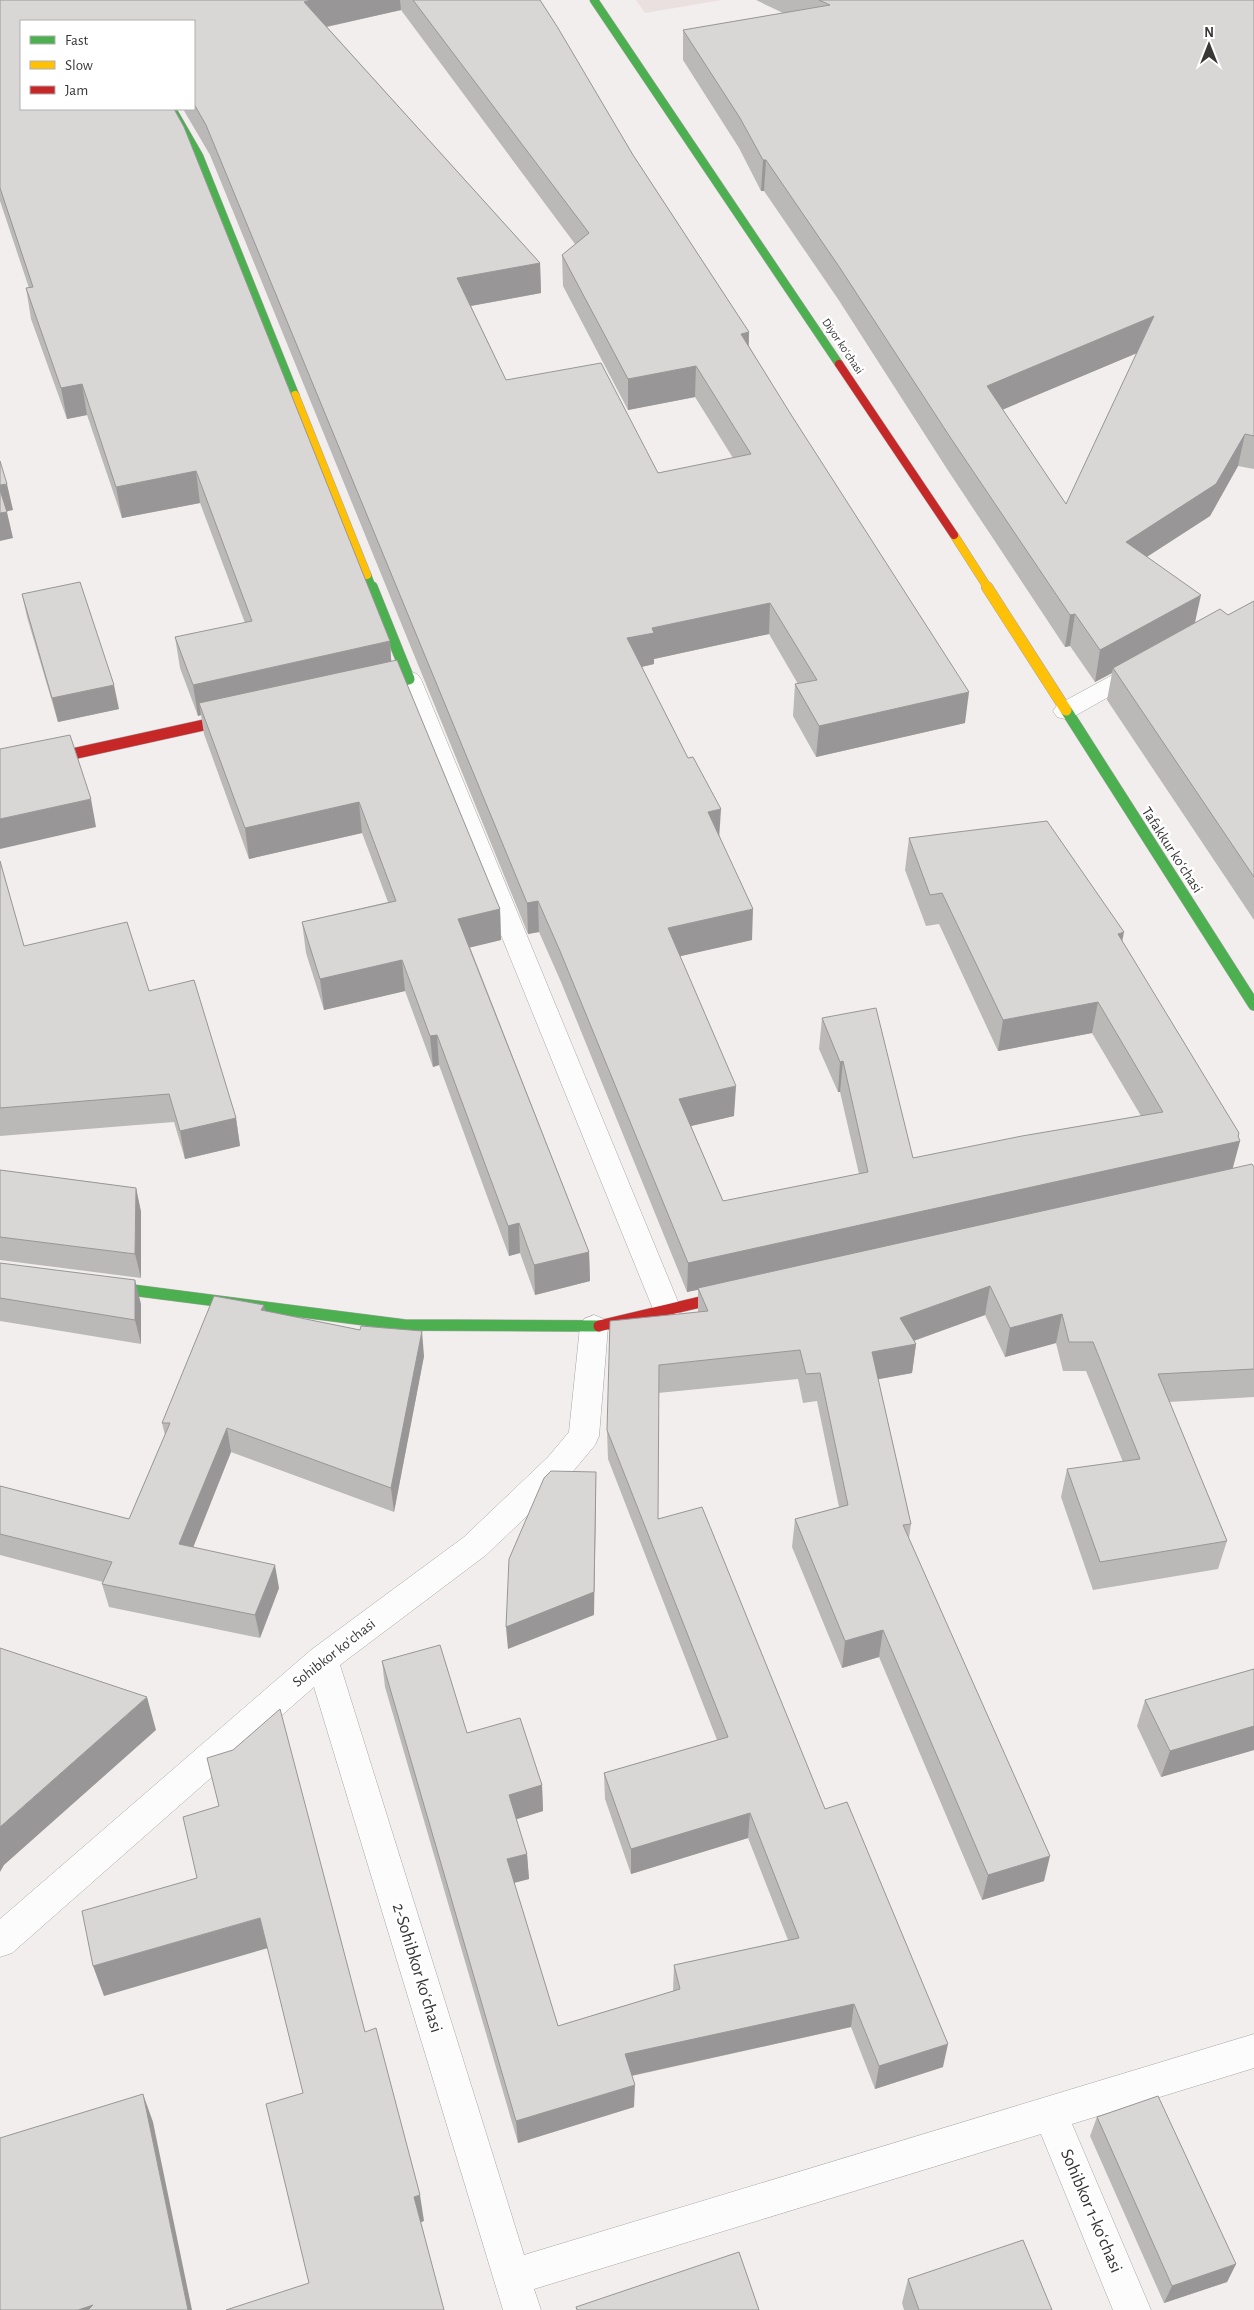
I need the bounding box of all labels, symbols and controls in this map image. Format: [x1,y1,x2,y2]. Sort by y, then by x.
legend [20,20,195,110]
north arrow [1184,20,1234,70]
text: N [1204,26,1214,40]
text: Fast [65,33,89,48]
text: Slow [65,58,93,73]
text: Jam [65,83,88,98]
street label: Diyor koʻchasi [819,316,866,377]
street label: Tafakkur koʻchasi [1139,804,1205,896]
street label: Sohibkor koʻchasi [290,1616,378,1690]
street label: 2-Sohibkor koʻchasi [389,1901,445,2035]
street label: Sohibkor 1-koʻchasi [1057,2147,1125,2275]

